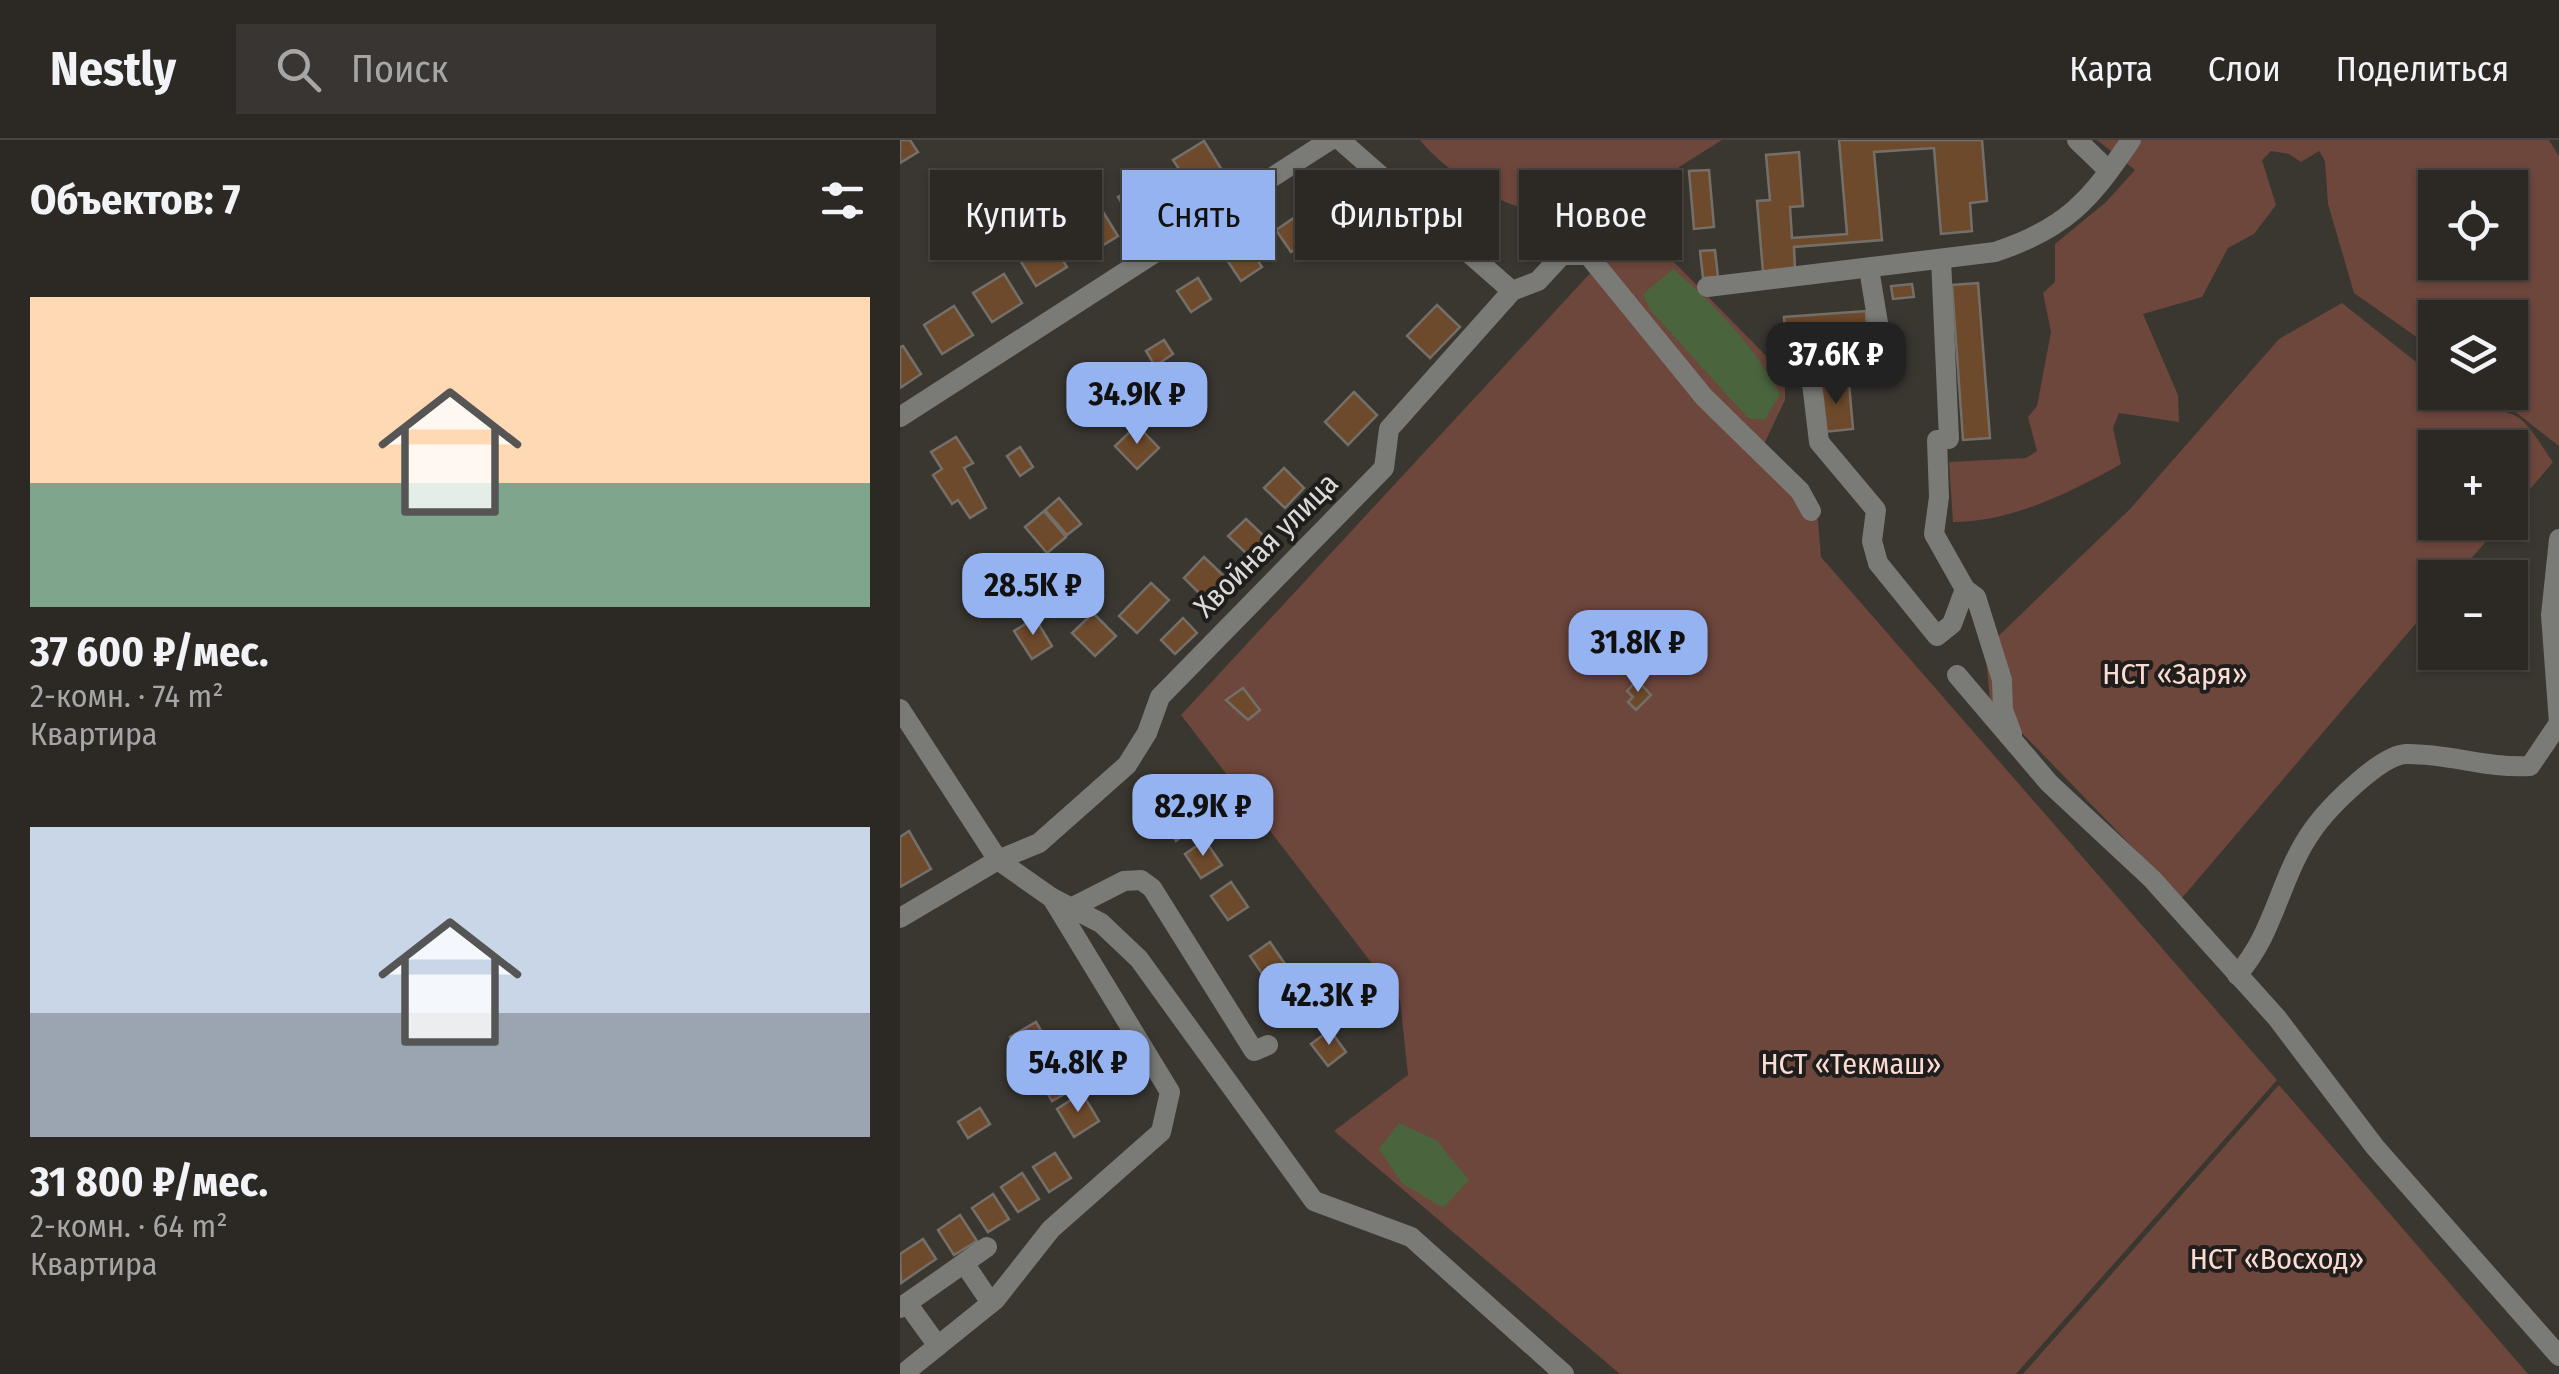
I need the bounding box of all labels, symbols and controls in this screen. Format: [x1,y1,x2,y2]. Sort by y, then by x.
search box [236,24,936,114]
text: Nestly [50,40,176,98]
icon: search [271,42,326,97]
text: Поиск [351,46,448,92]
text: Карта [2069,48,2153,90]
text: Слои [2208,48,2281,90]
text: Поделиться [2336,48,2509,90]
chip: Купить [930,170,1102,260]
chip: Снять [1122,170,1275,260]
chip: Фильтры [1295,170,1499,260]
chip: Новое [1519,170,1682,260]
map controls [2418,170,2528,670]
button: locate [2418,170,2528,280]
icon: filters [815,173,870,228]
text: Объектов: 7 [30,175,240,225]
button: layers [2418,300,2528,410]
pin: 37.6K ₽ [1744,322,1928,407]
text: 37.6K ₽ [1789,335,1883,373]
icon: home [360,362,540,542]
pin: 34.9K ₽ [1045,362,1229,447]
text: 34.9K ₽ [1088,375,1186,413]
button: + [2418,430,2528,540]
street label: Хвойная улица [1186,465,1346,625]
pin: 28.5K ₽ [941,553,1125,638]
button: − [2418,560,2528,670]
text: 28.5K ₽ [984,566,1082,604]
pin: 31.8K ₽ [1546,610,1730,695]
text: 31.8K ₽ [1591,623,1685,661]
text: 37 600 ₽/мес. [30,627,269,677]
park label: НСТ «Заря» [2102,656,2248,692]
text: 2-комн. · 74 m² [30,677,224,715]
text: Квартира [30,715,157,753]
pin: 82.9K ₽ [1111,774,1295,859]
text: 82.9K ₽ [1154,787,1252,825]
icon: home [360,892,540,1072]
pin: 42.3K ₽ [1237,963,1421,1048]
text: 42.3K ₽ [1281,976,1377,1014]
pin: 54.8K ₽ [986,1030,1170,1115]
text: 54.8K ₽ [1029,1043,1127,1081]
park label: НСТ «Текмаш» [1760,1046,1942,1082]
text: 31 800 ₽/мес. [30,1157,268,1207]
text: 2-комн. · 64 m² [30,1207,228,1245]
park label: НСТ «Восход» [2190,1241,2364,1277]
text: Квартира [30,1245,157,1283]

